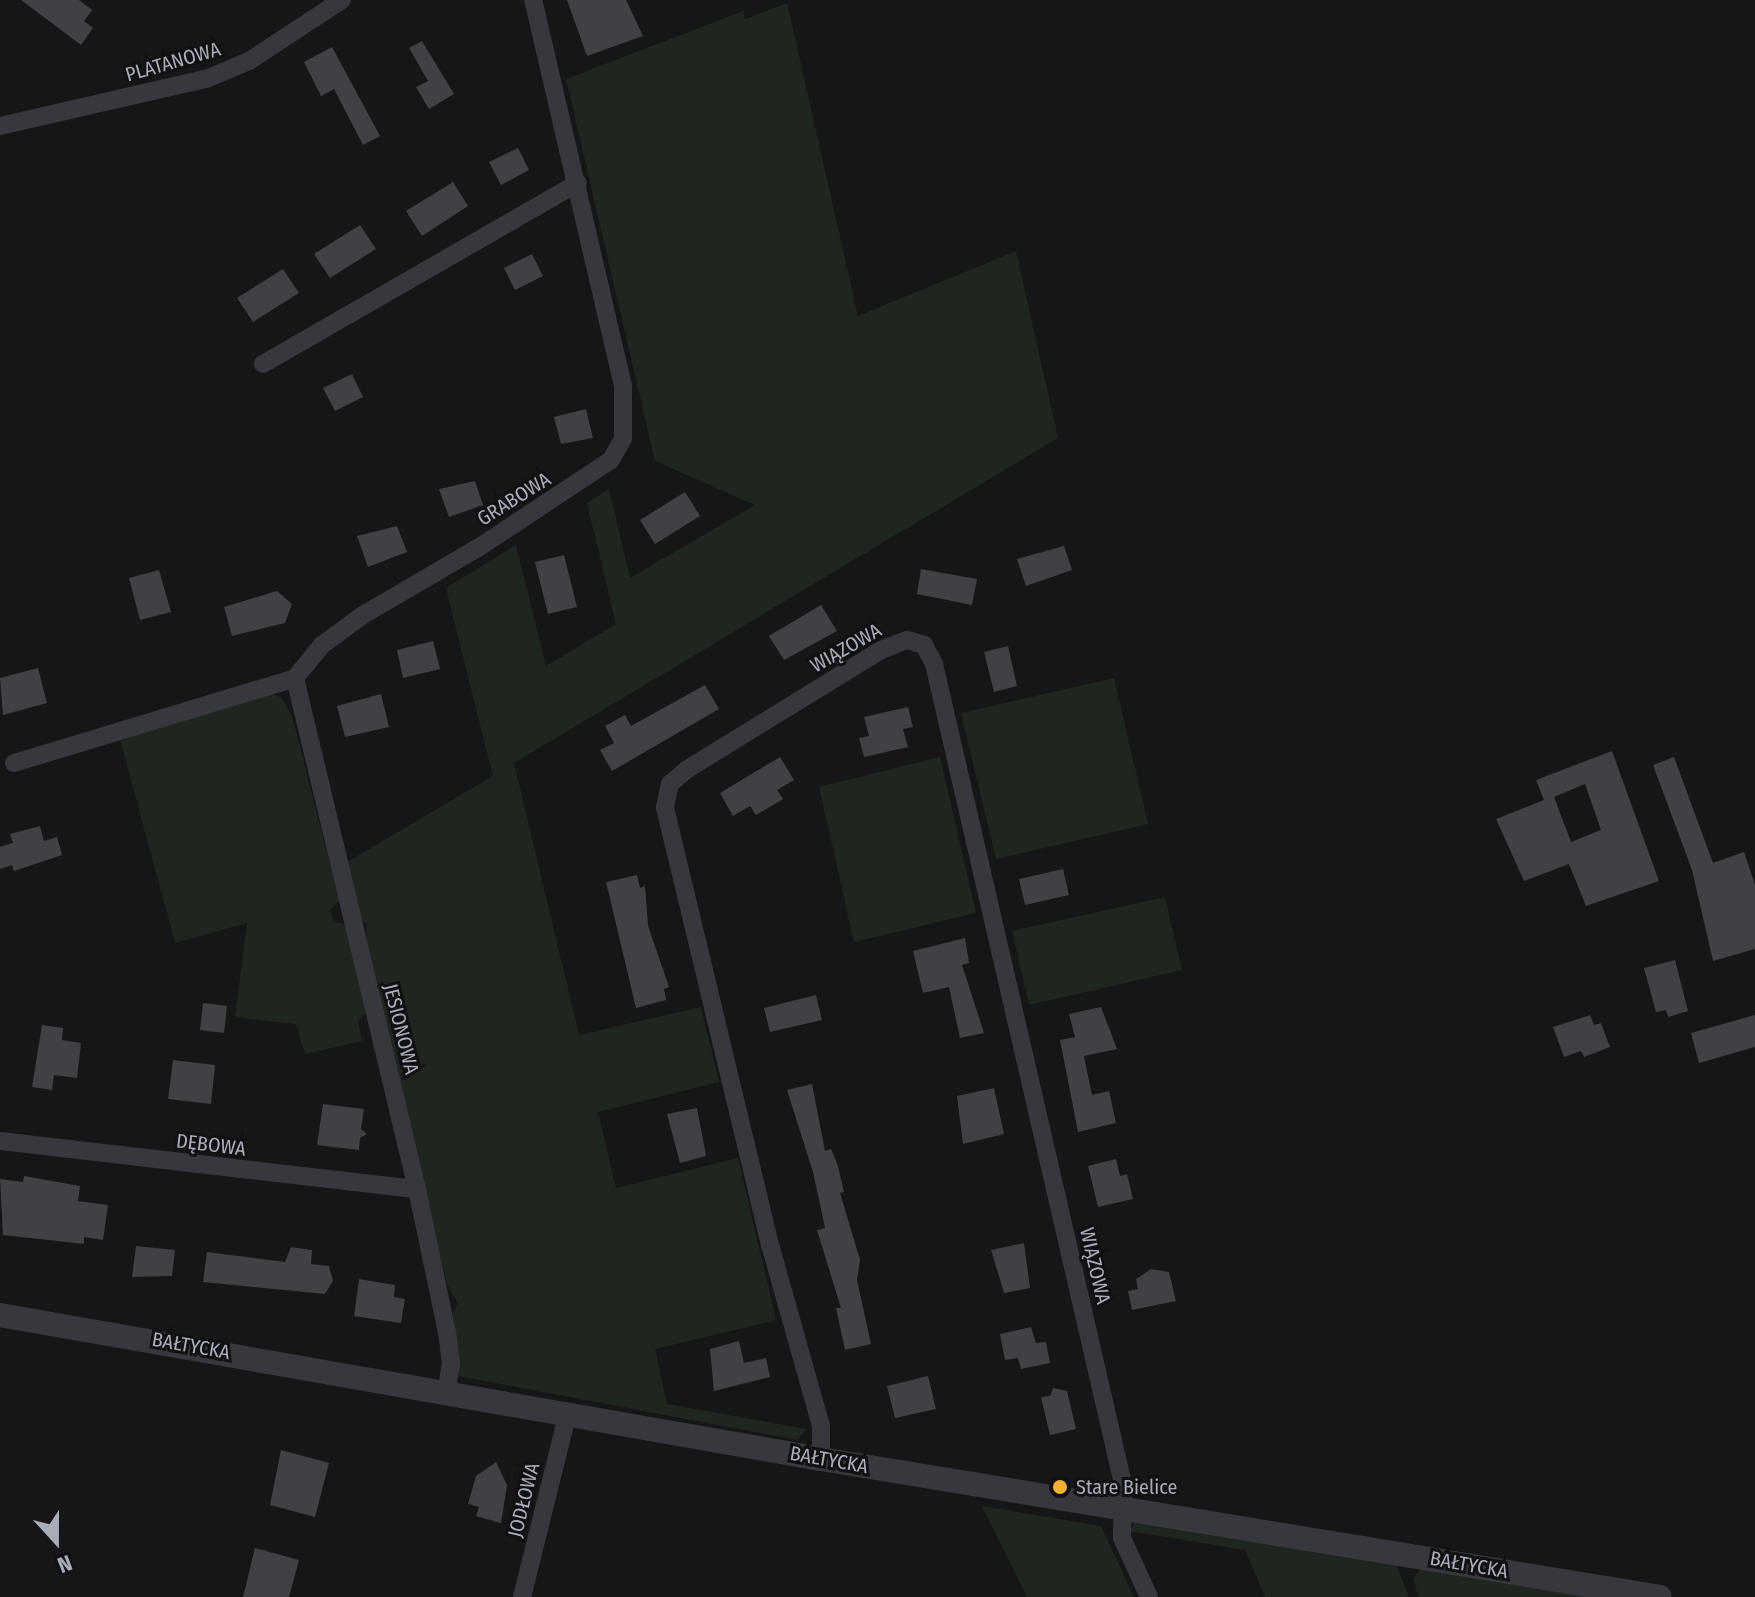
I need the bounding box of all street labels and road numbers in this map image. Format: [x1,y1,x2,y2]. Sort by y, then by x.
street label: PLATANOWA [123,37,223,87]
street label: GRABOWA [473,467,555,531]
street label: WIĄZOWA [806,618,886,678]
street label: JESIONOWA [378,981,424,1077]
street label: DĘBOWA [175,1129,247,1161]
street label: WIĄZOWA [1075,1225,1115,1307]
street label: BAŁTYCKA [150,1327,232,1365]
street label: BAŁTYCKA [788,1441,870,1479]
street label: JODŁOWA [503,1460,545,1540]
street label: BAŁTYCKA [1428,1546,1510,1584]

